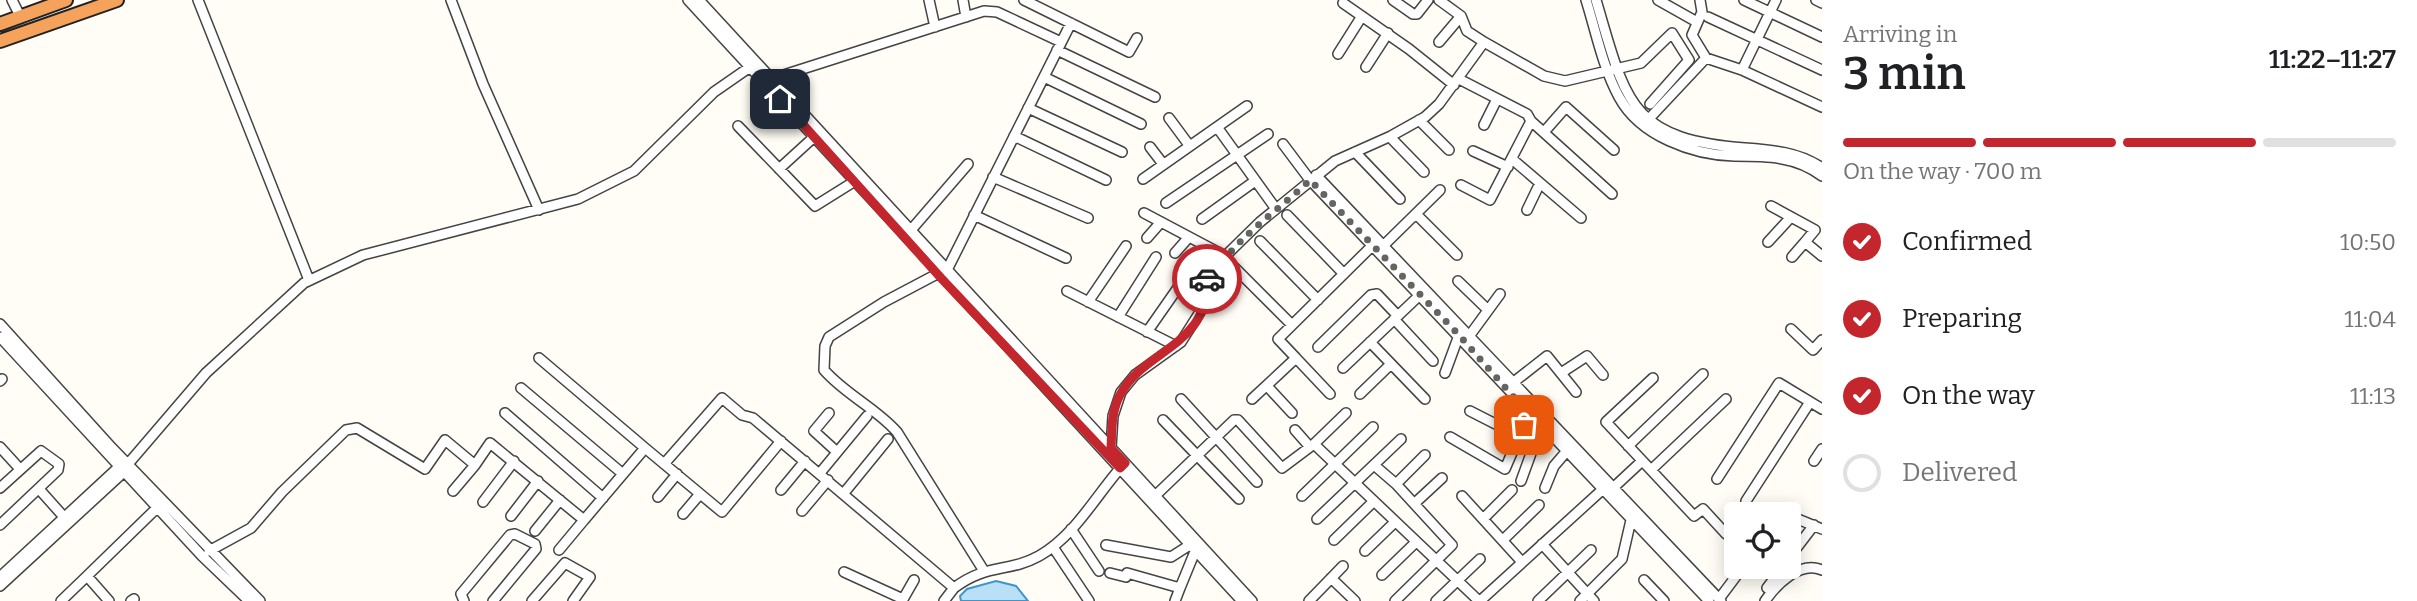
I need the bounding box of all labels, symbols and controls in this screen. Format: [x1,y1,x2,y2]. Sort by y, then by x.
text: Arriving in [1843,20,1957,48]
text: 11:22–11:27 [2269,44,2396,75]
text: 3 min [1843,46,1966,101]
pin [750,69,810,129]
icon: home [761,80,799,118]
text: On the way · 700 m [1843,157,2042,185]
icon: check [1843,223,1881,261]
text: Confirmed [1902,226,2032,257]
text: 10:50 [2340,228,2396,256]
courier [1172,244,1242,314]
icon: car [1188,260,1226,298]
icon: check [1843,300,1881,338]
text: Preparing [1902,303,2022,334]
text: 11:04 [2344,305,2396,333]
icon: check [1843,377,1881,415]
text: On the way [1902,380,2035,411]
text: 11:13 [2350,382,2396,410]
pin [1494,395,1554,455]
icon: bag [1505,406,1543,444]
text: Delivered [1902,457,2017,488]
map controls [1724,502,1801,579]
button: locate [1724,502,1801,579]

